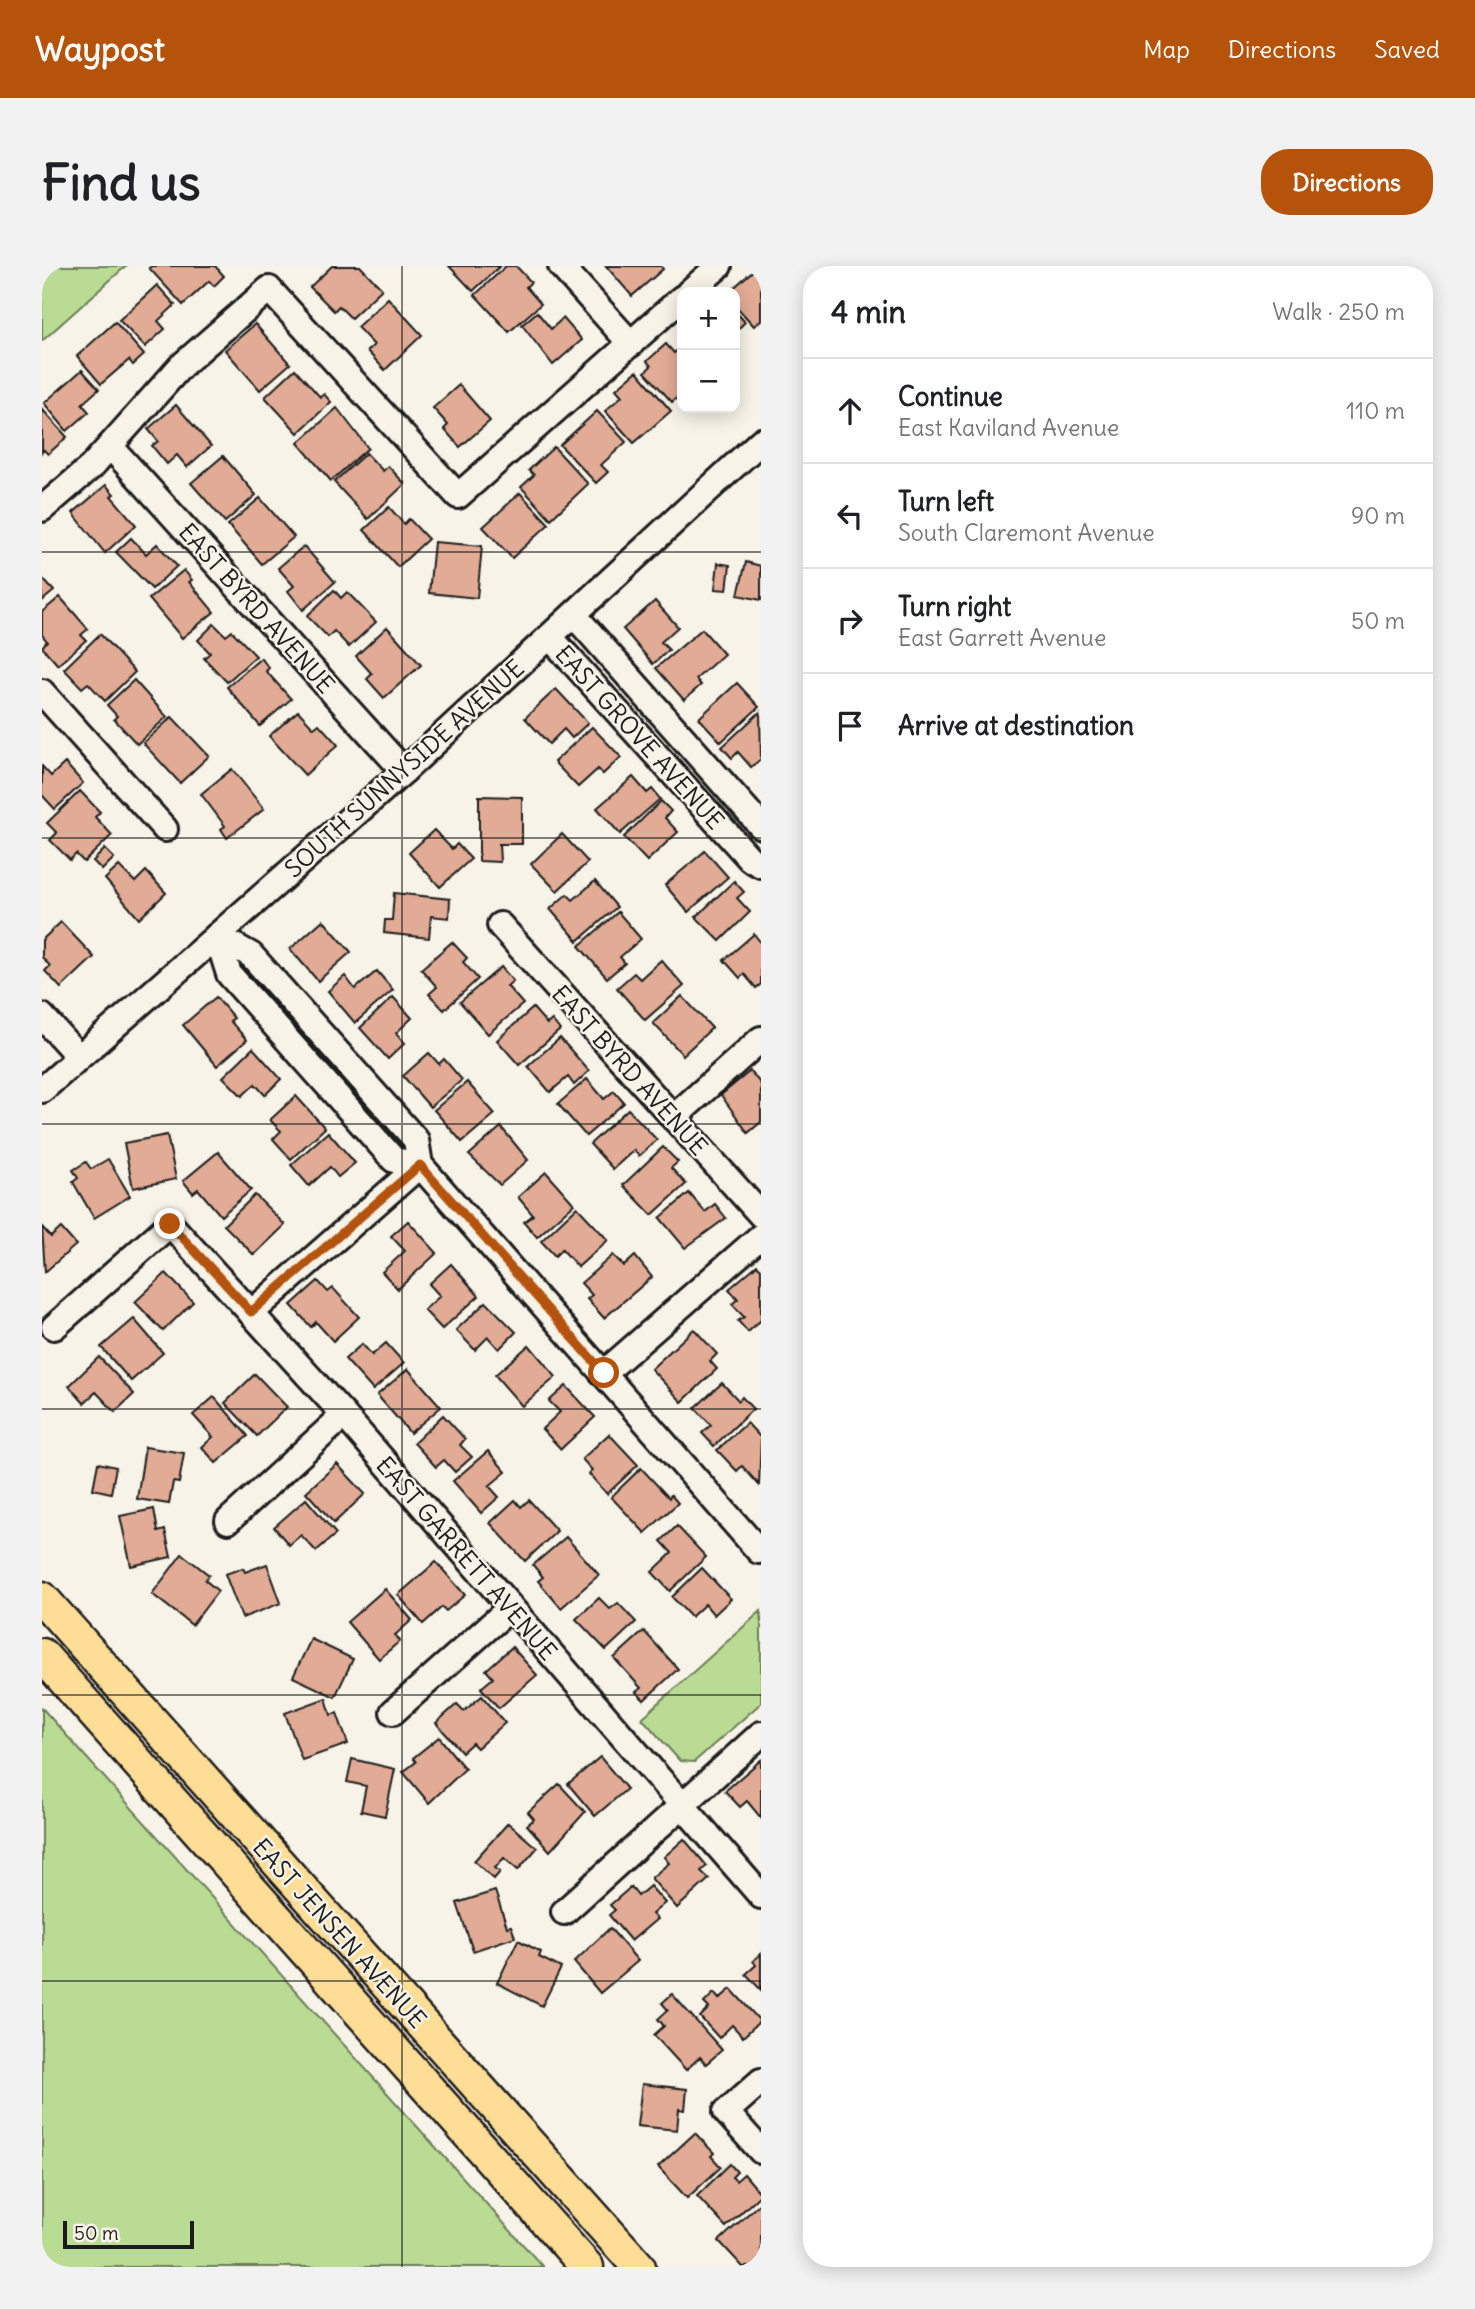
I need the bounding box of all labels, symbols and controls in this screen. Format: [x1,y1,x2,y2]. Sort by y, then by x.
text: Waypost [35,28,165,70]
text: Map [1143,34,1190,64]
text: Directions [1228,34,1336,64]
text: Saved [1374,34,1440,64]
button: Directions [1261,149,1433,215]
text: Find us [42,152,200,213]
map controls [677,287,740,413]
button: + [677,287,740,350]
text: 4 min [831,293,906,331]
text: Walk · 250 m [1272,297,1405,326]
button: − [677,350,740,413]
text: Continue [898,380,1003,413]
icon: ahead [831,392,869,430]
text: 110 m [1346,396,1405,425]
text: East Kaviland Avenue [898,413,1119,442]
text: Turn left [898,485,994,518]
icon: left [831,497,869,535]
text: 90 m [1351,501,1405,530]
street label: EAST BYRD AVENUE [173,517,341,699]
text: South Claremont Avenue [898,518,1155,547]
text: Turn right [898,590,1011,623]
icon: right [831,602,869,640]
text: 50 m [1351,606,1405,635]
text: East Garrett Avenue [898,623,1106,652]
street label: EAST GROVE AVENUE [549,639,731,835]
street label: SOUTH SUNNYSIDE AVENUE [278,653,530,883]
icon: arrive [831,707,869,745]
text: Arrive at destination [898,709,1134,742]
street label: EAST BYRD AVENUE [546,979,714,1161]
route end [154,1208,185,1239]
route start [588,1357,619,1388]
street label: EAST GARRETT AVENUE [370,1450,564,1666]
street label: EAST JENSEN AVENUE [247,1832,433,2034]
scale bar [63,2218,194,2250]
text: 50 m [74,2221,119,2245]

